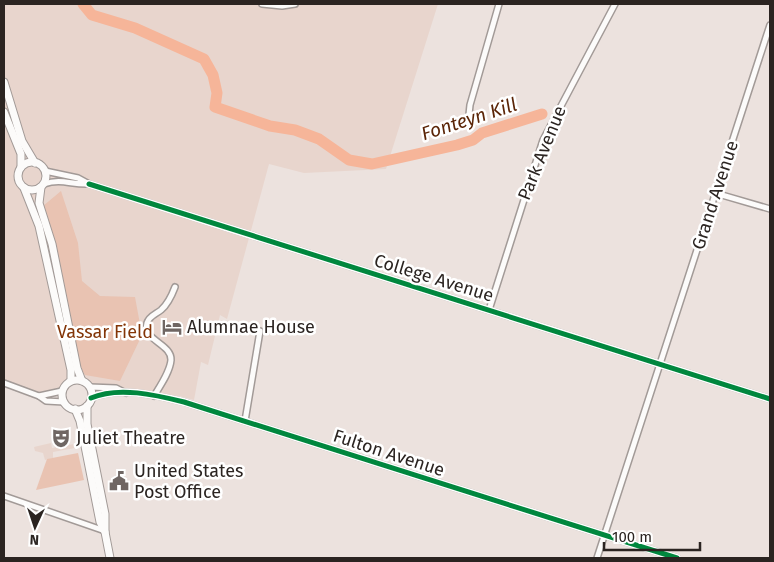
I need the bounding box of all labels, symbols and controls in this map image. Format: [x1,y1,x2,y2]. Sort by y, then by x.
water label: Fonteyn Kill [418,93,520,145]
street label: Park Avenue [513,103,571,203]
street label: Grand Avenue [687,138,743,252]
street label: College Avenue [372,249,496,307]
hotel icon: Alumnae House [161,316,183,338]
place label: Alumnae House [187,316,315,338]
park label: Vassar Field [57,321,153,343]
street label: Fulton Avenue [331,425,447,481]
theatre icon: Juliet Theatre [50,427,72,449]
place label: Juliet Theatre [76,427,185,449]
place label: United States Post Office [134,460,244,503]
public building icon: United States Post Office [108,470,130,492]
north arrow [10,502,60,552]
scale bar [604,520,700,552]
text: 100 m [612,528,652,546]
text: N [29,531,39,548]

